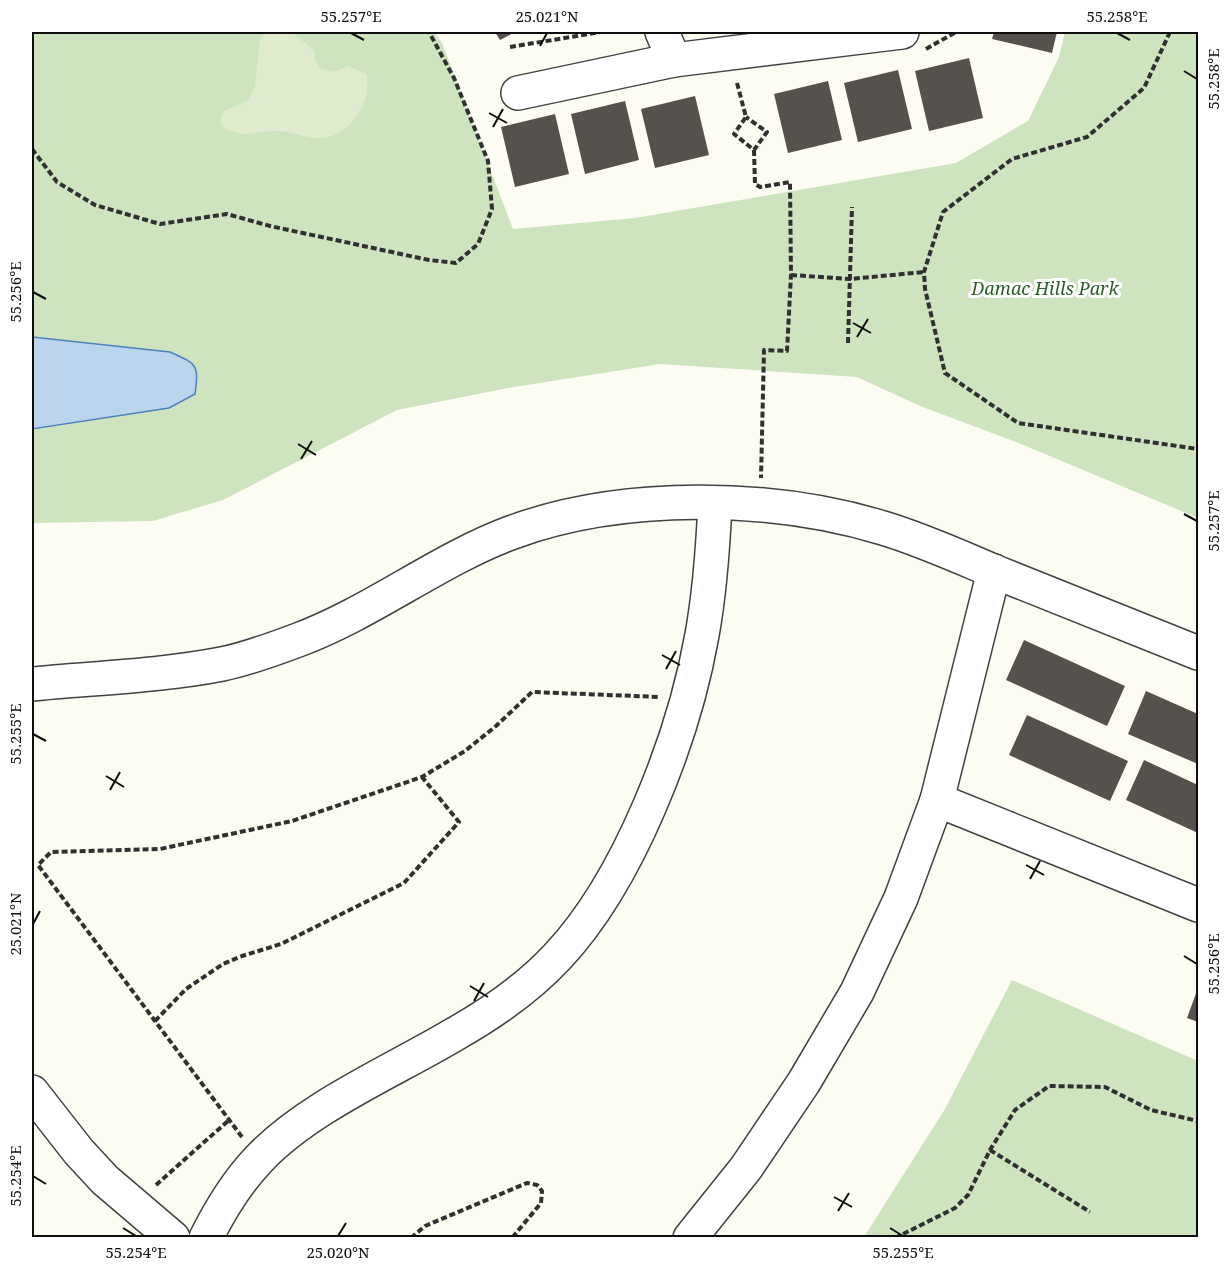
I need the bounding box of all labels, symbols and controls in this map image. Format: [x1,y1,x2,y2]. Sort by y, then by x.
text: 55.257°E [320,6,382,26]
text: 25.021°N [515,6,579,26]
text: 55.258°E [1086,6,1148,26]
text: 55.258°E [1203,48,1223,110]
text: 55.256°E [5,261,25,323]
park label: Damac Hills Park [970,276,1119,300]
text: 55.257°E [1203,490,1223,552]
text: 55.255°E [5,703,25,765]
text: 25.021°N [5,892,25,956]
text: 55.256°E [1203,933,1223,995]
text: 55.254°E [5,1145,25,1207]
text: 55.254°E [105,1242,167,1262]
text: 25.020°N [306,1242,370,1262]
text: 55.255°E [872,1242,934,1262]

